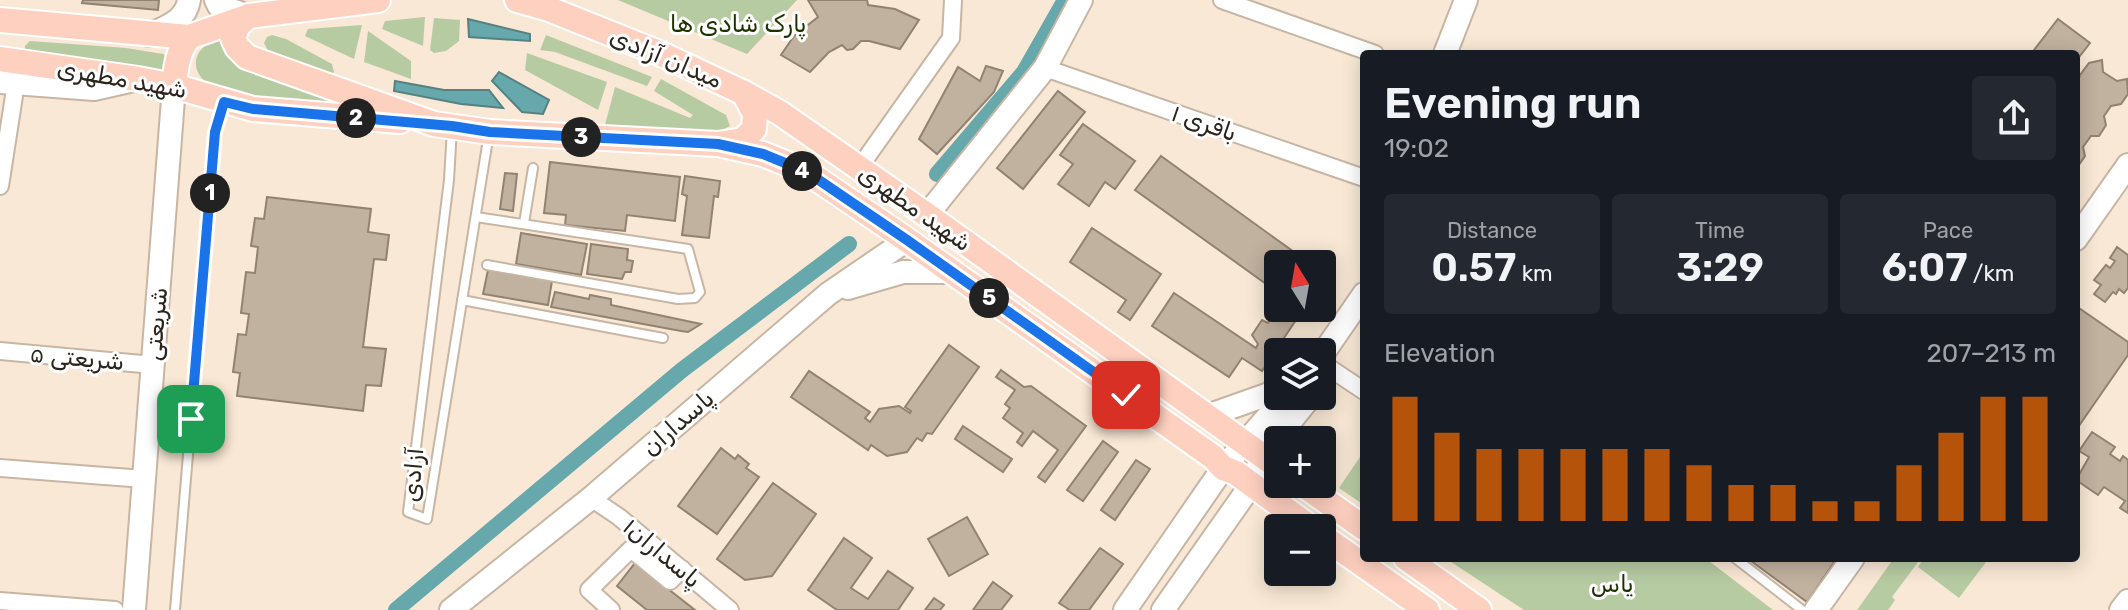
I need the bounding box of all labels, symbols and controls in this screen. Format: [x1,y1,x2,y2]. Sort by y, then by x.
park label: پارک شادی ها [670,10,806,40]
street label: میدان آزادی [606,22,726,94]
street label: شهید مطهری [55,54,189,104]
button: share [1972,76,2056,160]
text: Evening run [1384,77,1642,129]
pin: 2 [336,98,376,138]
street label: باقری ۱ [1168,99,1240,147]
text: 2 [349,104,363,131]
pin: 3 [561,117,601,157]
text: 3 [574,123,588,150]
text: 19:02 [1384,133,1449,164]
pin: 4 [782,151,822,191]
text: 4 [794,157,810,184]
street label: شهید مطهری [853,159,977,257]
pin: 1 [190,173,230,213]
text: 1 [205,179,215,206]
text: Distance [1447,217,1537,244]
text: Time [1695,217,1745,244]
text: Pace [1923,217,1973,244]
text: 0.57 [1431,244,1516,291]
text: 3:29 [1676,244,1764,291]
text: 6:07 [1882,244,1967,291]
north arrow [1264,250,1336,322]
map controls [1264,250,1336,586]
text: km [1516,260,1553,287]
text: /km [1967,260,2014,287]
pin: 5 [969,278,1009,318]
text: 5 [982,284,996,311]
street label: شریعتی [139,286,173,362]
button: layers [1264,338,1336,410]
text: Elevation [1384,338,1495,369]
text: 207–213 m [1926,338,2056,369]
street label: شریعتی ۵ [29,340,125,376]
pin [1092,361,1160,429]
icon: check [1104,373,1148,417]
street label: پاسداران [636,384,721,463]
pin [157,385,225,453]
icon: arrive [169,397,213,441]
button: + [1264,426,1336,498]
street label: آزادی [397,447,429,503]
street label: پاسداران۱ [616,512,707,595]
button: − [1264,514,1336,586]
park label: یاس [1591,570,1633,598]

